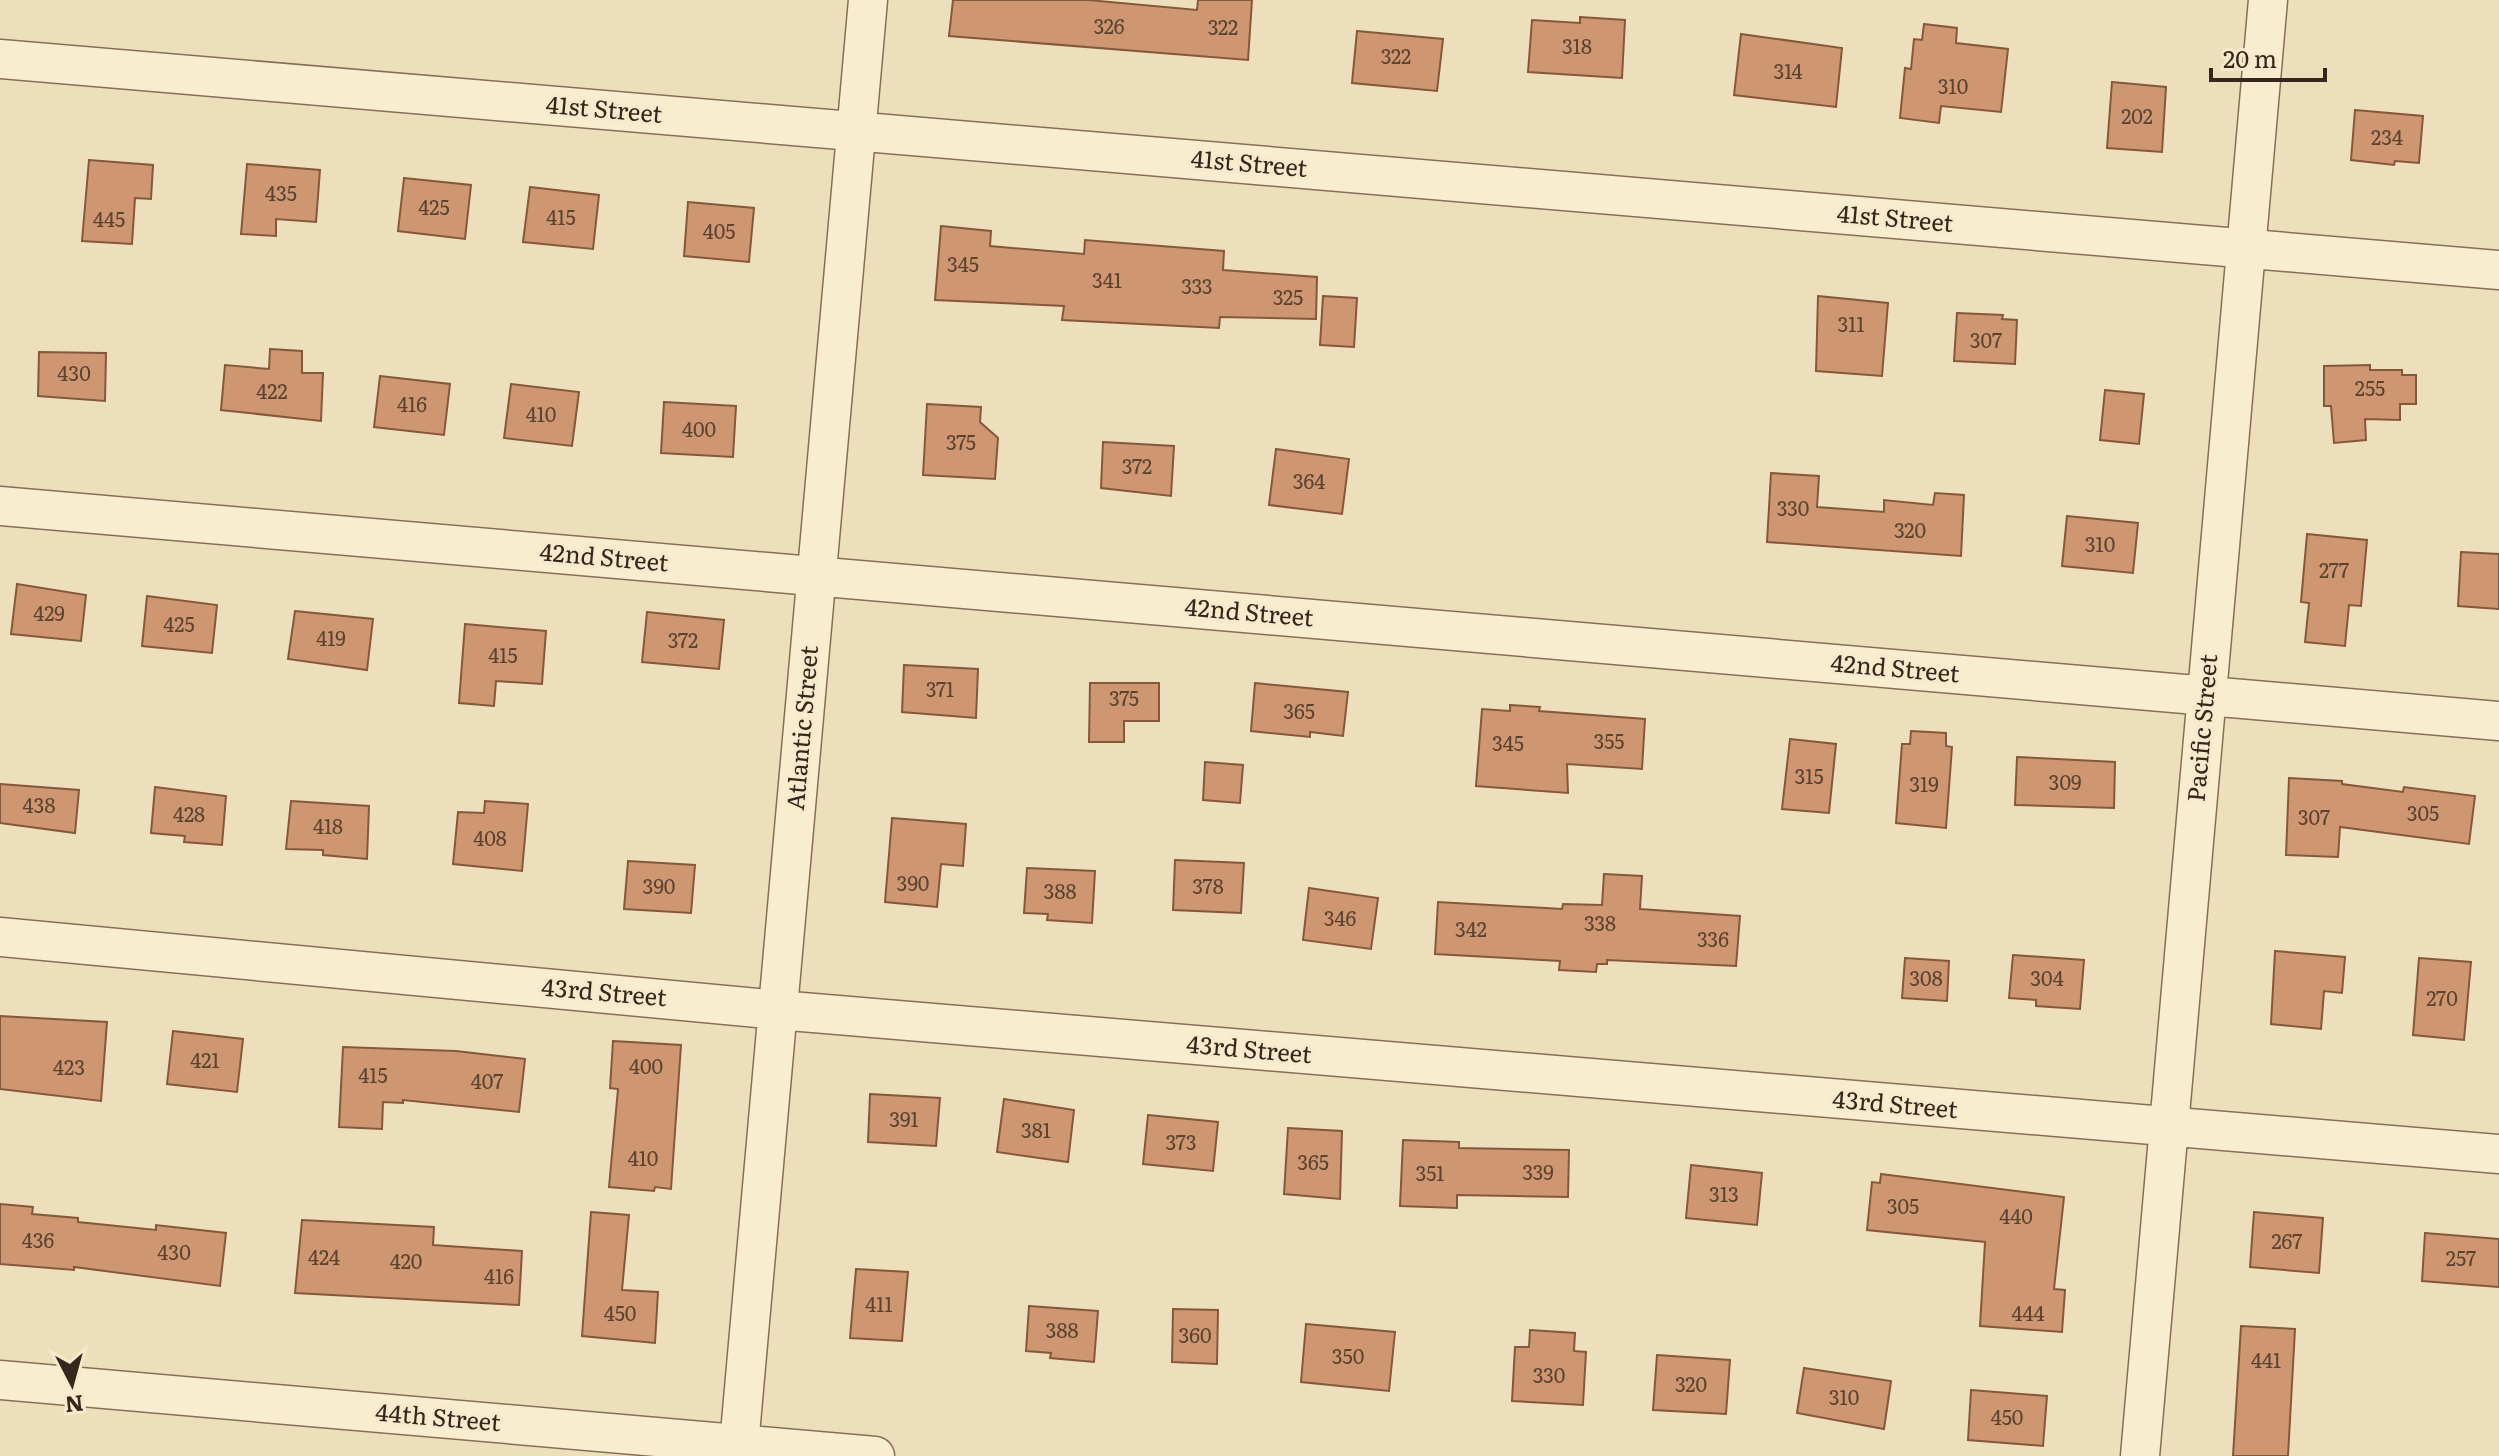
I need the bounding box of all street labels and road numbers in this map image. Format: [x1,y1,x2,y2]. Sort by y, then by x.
street label: 41st Street [545,85,664,130]
street label: 41st Street [1190,139,1309,184]
street label: 41st Street [1836,194,1955,239]
street label: 42nd Street [538,532,670,579]
street label: 42nd Street [1183,587,1315,634]
street label: 42nd Street [1829,643,1961,690]
street label: Atlantic Street [776,644,825,812]
street label: Pacific Street [2177,652,2224,803]
street label: 43rd Street [540,968,669,1013]
street label: 43rd Street [1185,1025,1314,1070]
street label: 43rd Street [1831,1080,1960,1125]
street label: 44th Street [374,1393,503,1438]

